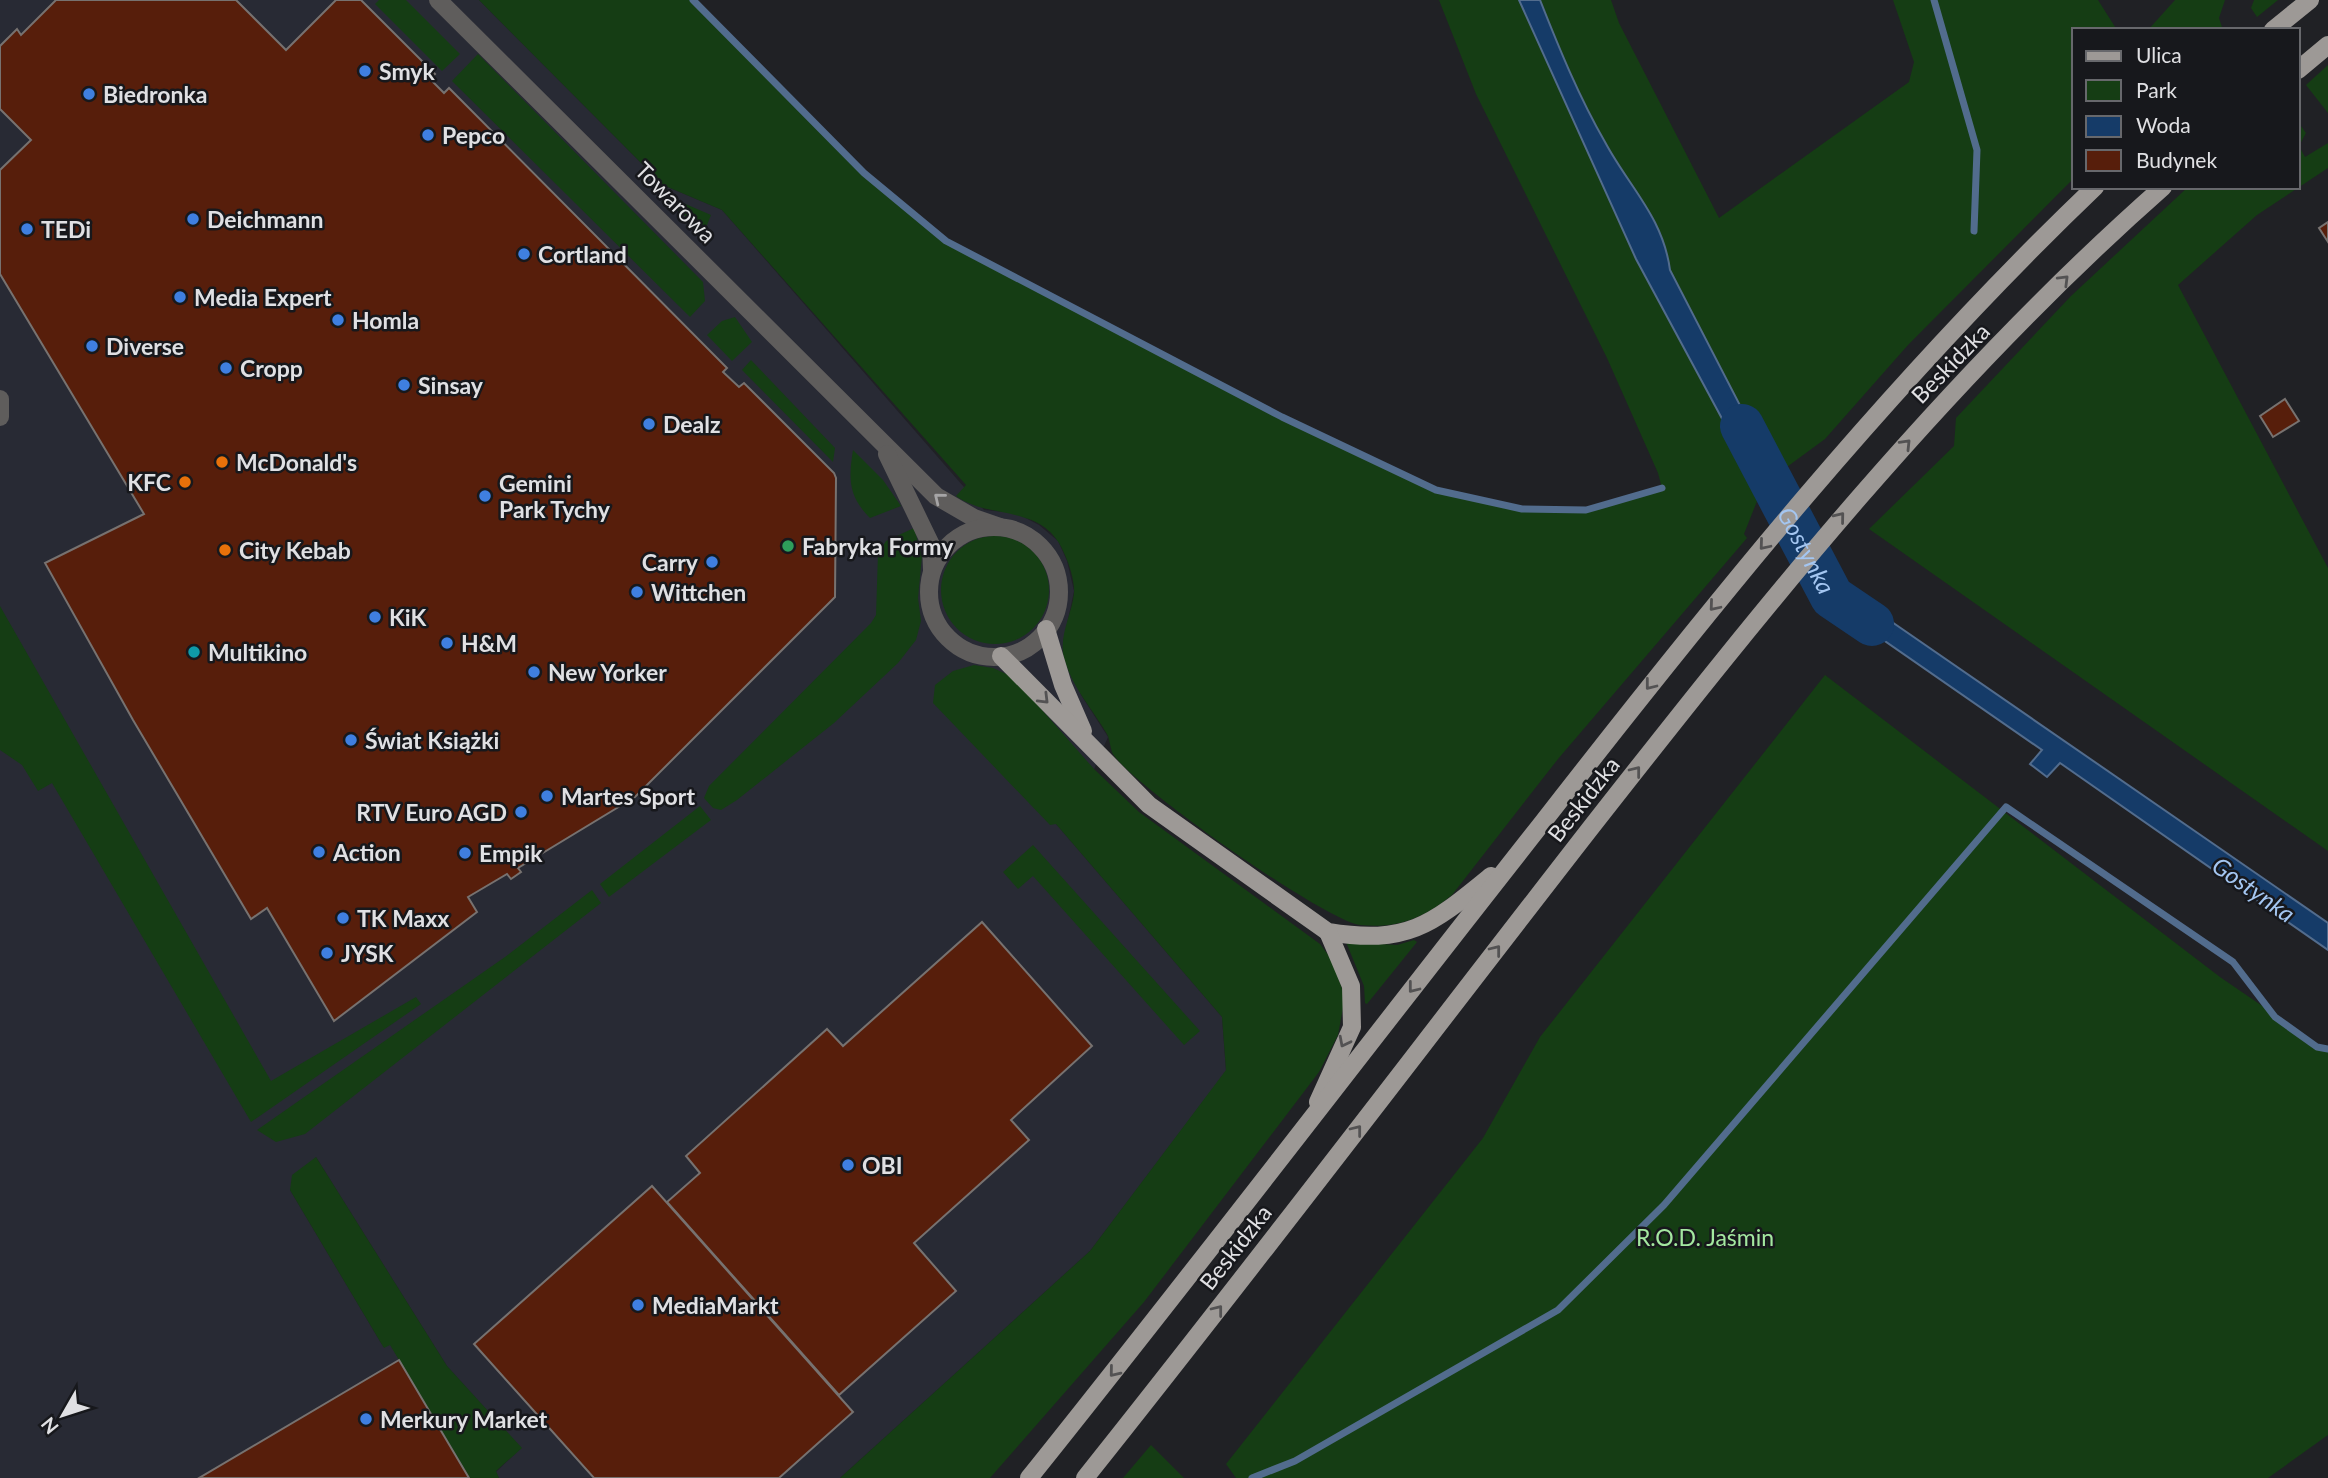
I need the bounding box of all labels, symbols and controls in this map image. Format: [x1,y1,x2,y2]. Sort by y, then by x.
legend [2072,28,2300,189]
text: Ulica [2136,42,2182,67]
place label: Smyk [379,57,435,85]
marker: Smyk [357,63,373,79]
text: Park [2136,77,2177,102]
place label: Biedronka [103,80,208,108]
marker: Biedronka [81,86,97,102]
text: Woda [2136,112,2191,137]
place label: Pepco [442,121,505,149]
marker: Pepco [420,127,436,143]
text: Budynek [2136,147,2217,172]
street label: Towarowa [630,156,722,248]
place label: Deichmann [207,205,323,233]
marker: Deichmann [185,211,201,227]
place label: TEDi [41,215,91,243]
marker: TEDi [19,221,35,237]
place label: Cortland [538,240,627,268]
marker: Cortland [516,246,532,262]
one-way arrow [2056,276,2069,289]
place label: Media Expert [194,283,332,311]
marker: Media Expert [172,289,188,305]
place label: Homla [352,306,419,334]
marker: Homla [330,312,346,328]
street label: Beskidzka [1905,317,1995,409]
place label: Diverse [106,332,184,360]
marker: Diverse [84,338,100,354]
place label: Cropp [240,354,303,382]
marker: Cropp [218,360,234,376]
place label: Sinsay [418,371,484,399]
marker: Sinsay [396,377,412,393]
place label: Dealz [663,410,721,438]
marker: Dealz [641,416,657,432]
one-way arrow [1898,439,1911,452]
place label: McDonald's [236,448,357,476]
marker: McDonald's [214,454,230,470]
place label: KFC [127,468,171,496]
place label: Gemini Park Tychy [499,469,611,523]
marker: KFC [177,474,193,490]
marker: Gemini Park Tychy [477,488,493,504]
one-way arrow [935,493,947,506]
water label: Gostynka [1772,501,1842,598]
one-way arrow [1832,512,1845,524]
place label: Fabryka Formy [802,532,954,560]
place label: City Kebab [239,536,351,564]
one-way arrow [1760,537,1772,550]
marker: Fabryka Formy [780,538,796,554]
marker: City Kebab [217,542,233,558]
place label: Carry [642,548,699,576]
marker: Carry [704,554,720,570]
place label: Wittchen [651,578,746,606]
marker: Wittchen [629,584,645,600]
one-way arrow [1709,598,1722,610]
place label: KiK [389,603,426,631]
marker: KiK [367,609,383,625]
place label: H&M [461,629,517,657]
marker: H&M [439,635,455,651]
place label: Multikino [208,638,307,666]
marker: Multikino [186,644,202,660]
place label: New Yorker [548,658,667,686]
marker: New Yorker [526,664,542,680]
one-way arrow [1645,677,1658,690]
one-way arrow [1036,690,1049,703]
place label: Świat Książki [365,726,499,754]
marker: Świat Książki [343,732,359,748]
street label: Beskidzka [1541,751,1625,847]
one-way arrow [1628,766,1641,778]
place label: Martes Sport [561,782,695,810]
marker: Martes Sport [539,788,555,804]
place label: RTV Euro AGD [356,798,507,826]
marker: RTV Euro AGD [513,804,529,820]
place label: Action [332,838,401,866]
place label: Empik [479,839,543,867]
marker: Action [311,844,327,860]
marker: Empik [457,845,473,861]
water label: Gostynka [2207,850,2301,928]
place label: TK Maxx [357,904,449,932]
marker: TK Maxx [335,910,351,926]
place label: JYSK [341,939,394,967]
marker: JYSK [319,945,335,961]
one-way arrow [1488,945,1501,958]
one-way arrow [1409,980,1422,992]
one-way arrow [1339,1035,1353,1048]
one-way arrow [1348,1125,1361,1138]
place label: OBI [862,1151,903,1179]
marker: OBI [840,1157,856,1173]
street label: Beskidzka [1193,1199,1277,1295]
park label: R.O.D. Jaśmin [1636,1223,1774,1251]
place label: MediaMarkt [652,1291,779,1319]
marker: MediaMarkt [630,1297,646,1313]
one-way arrow [1209,1305,1222,1317]
one-way arrow [1109,1365,1122,1377]
north arrow [28,1380,98,1450]
place label: Merkury Market [380,1405,548,1433]
marker: Merkury Market [358,1411,374,1427]
text: N [36,1413,63,1439]

